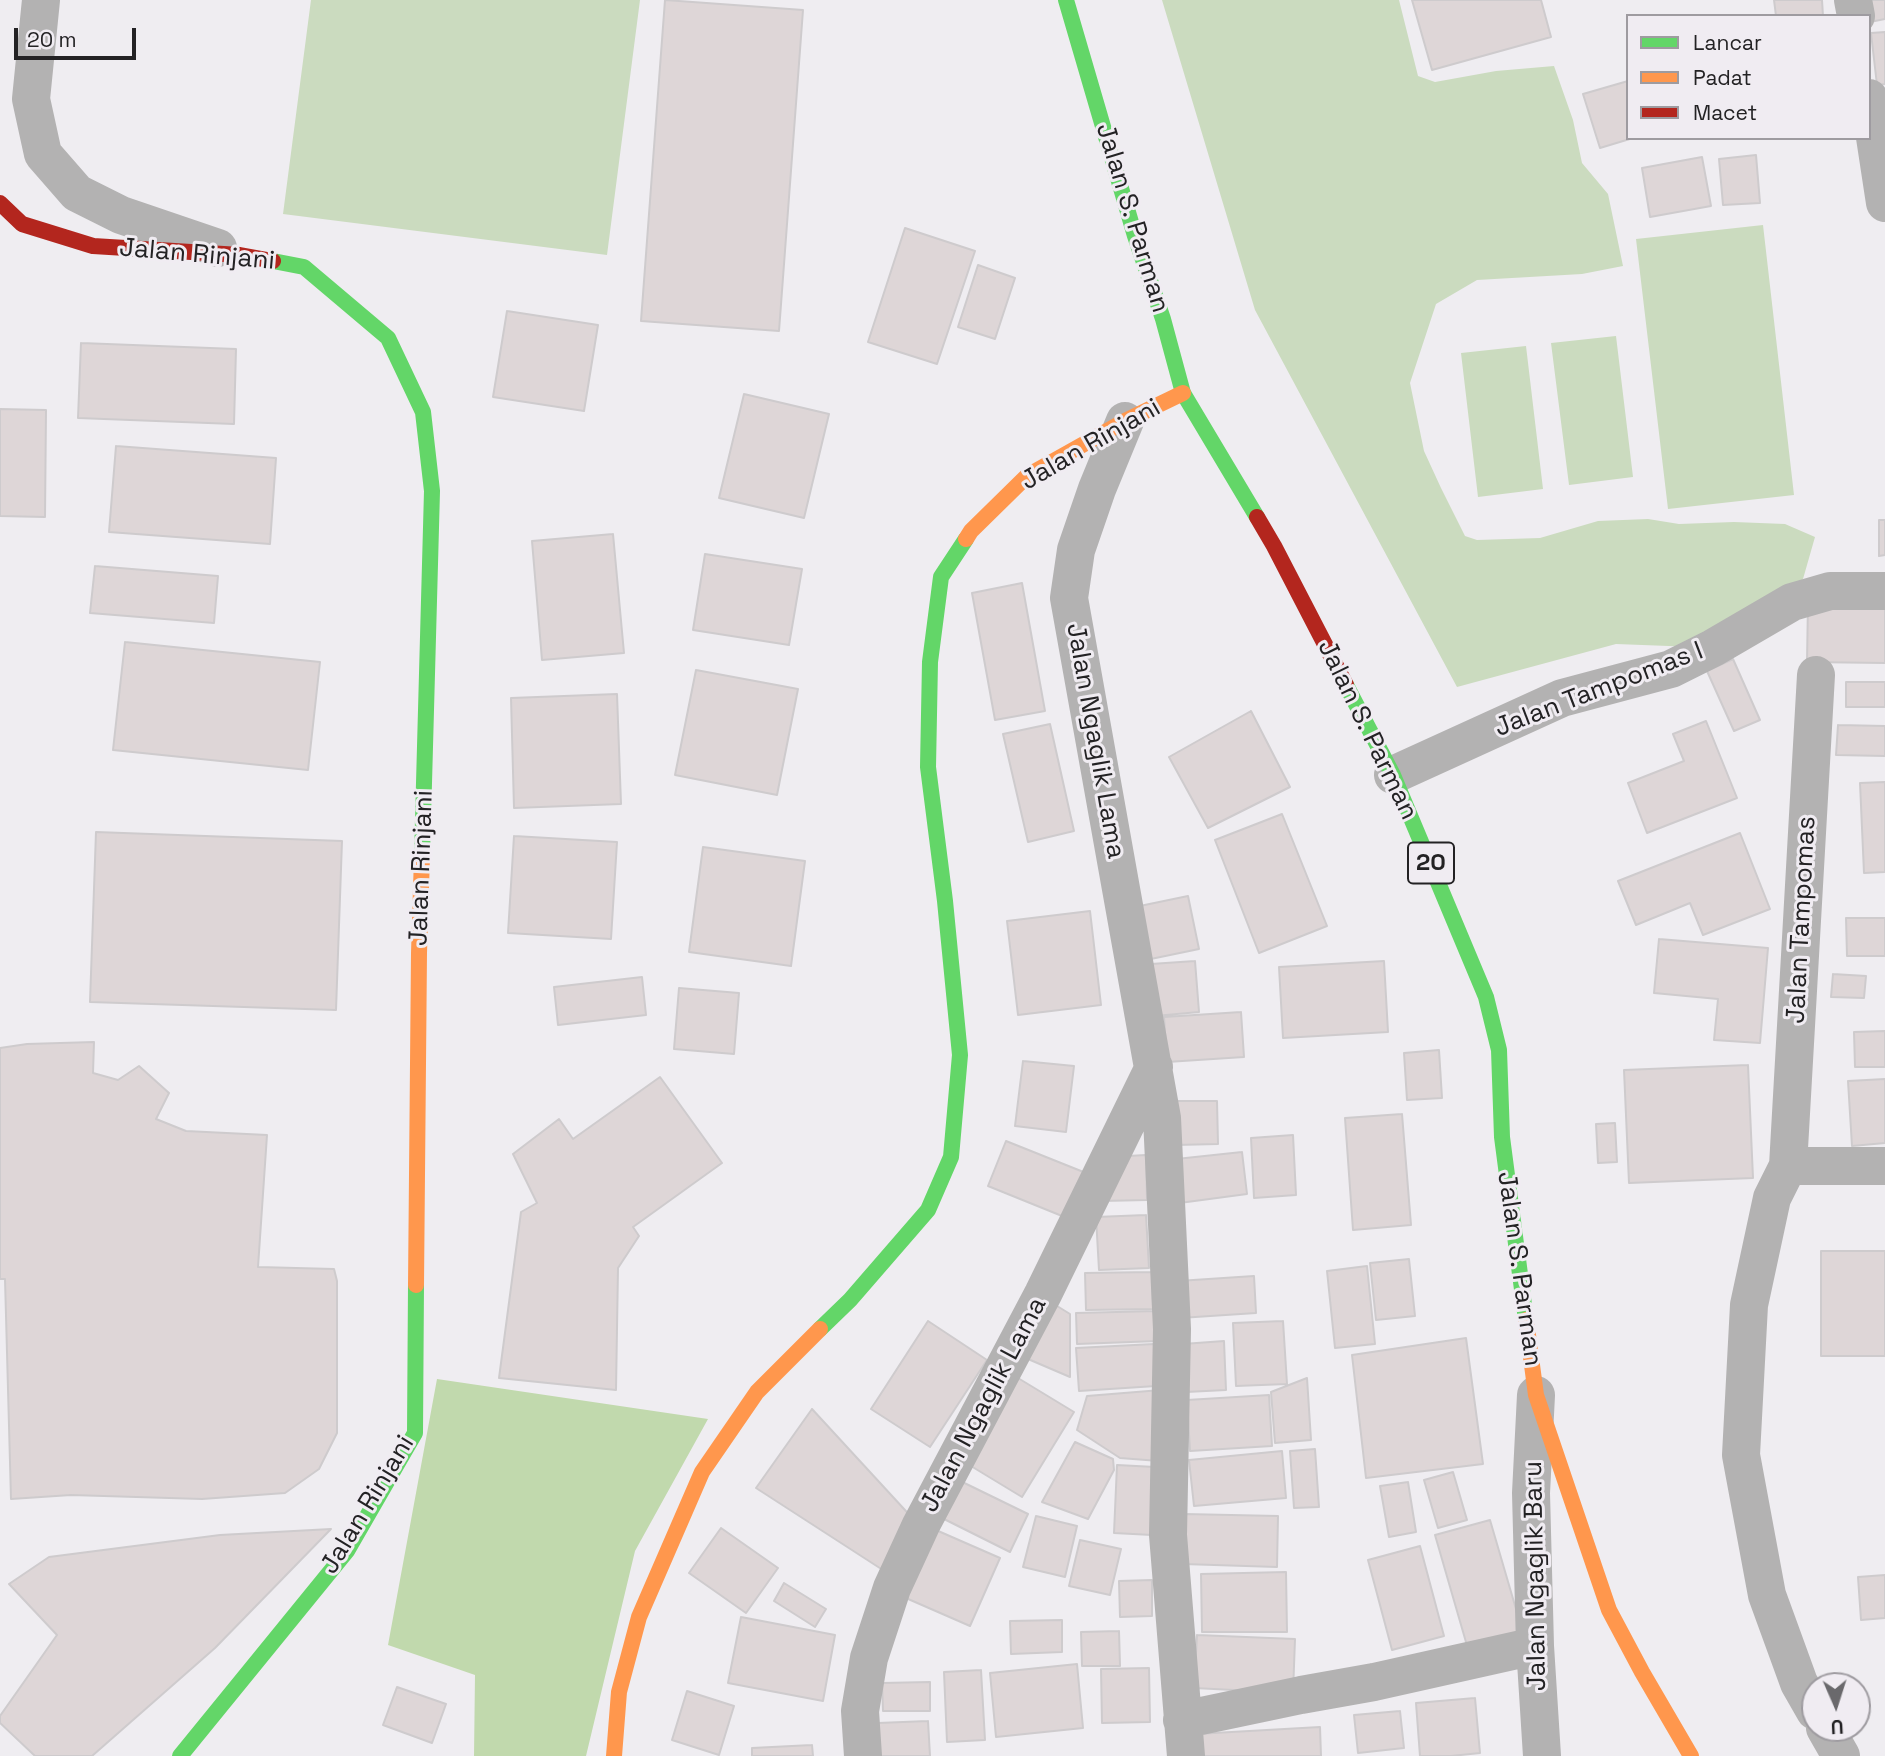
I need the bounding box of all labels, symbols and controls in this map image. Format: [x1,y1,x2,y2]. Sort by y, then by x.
scale bar [18,14,140,58]
legend [1626,14,1871,140]
text: 20 m [27,26,77,53]
text: Lancar [1693,29,1762,56]
text: Padat [1693,64,1752,91]
text: Macet [1693,99,1757,126]
street label: Jalan S. Parman [1088,120,1176,316]
street label: Jalan Rinjani [118,233,276,277]
street label: Jalan Rinjani [1016,392,1166,498]
street label: Jalan Ngaglik Lama [1059,621,1131,861]
street label: Jalan S. Parman [1310,635,1424,825]
street label: Jalan Tampomas I [1490,636,1708,744]
street label: Jalan Rinjani [404,789,440,947]
street label: Jalan Tampomas [1781,815,1823,1025]
road number: 20 [1408,842,1454,884]
street label: Jalan S. Parman [1490,1170,1548,1368]
street label: Jalan Ngaglik Lama [914,1292,1054,1518]
street label: Jalan Rinjani [314,1430,422,1580]
street label: Jalan Ngaglik Baru [1518,1461,1554,1691]
north arrow [1801,1672,1871,1742]
text: U [1830,1714,1844,1739]

